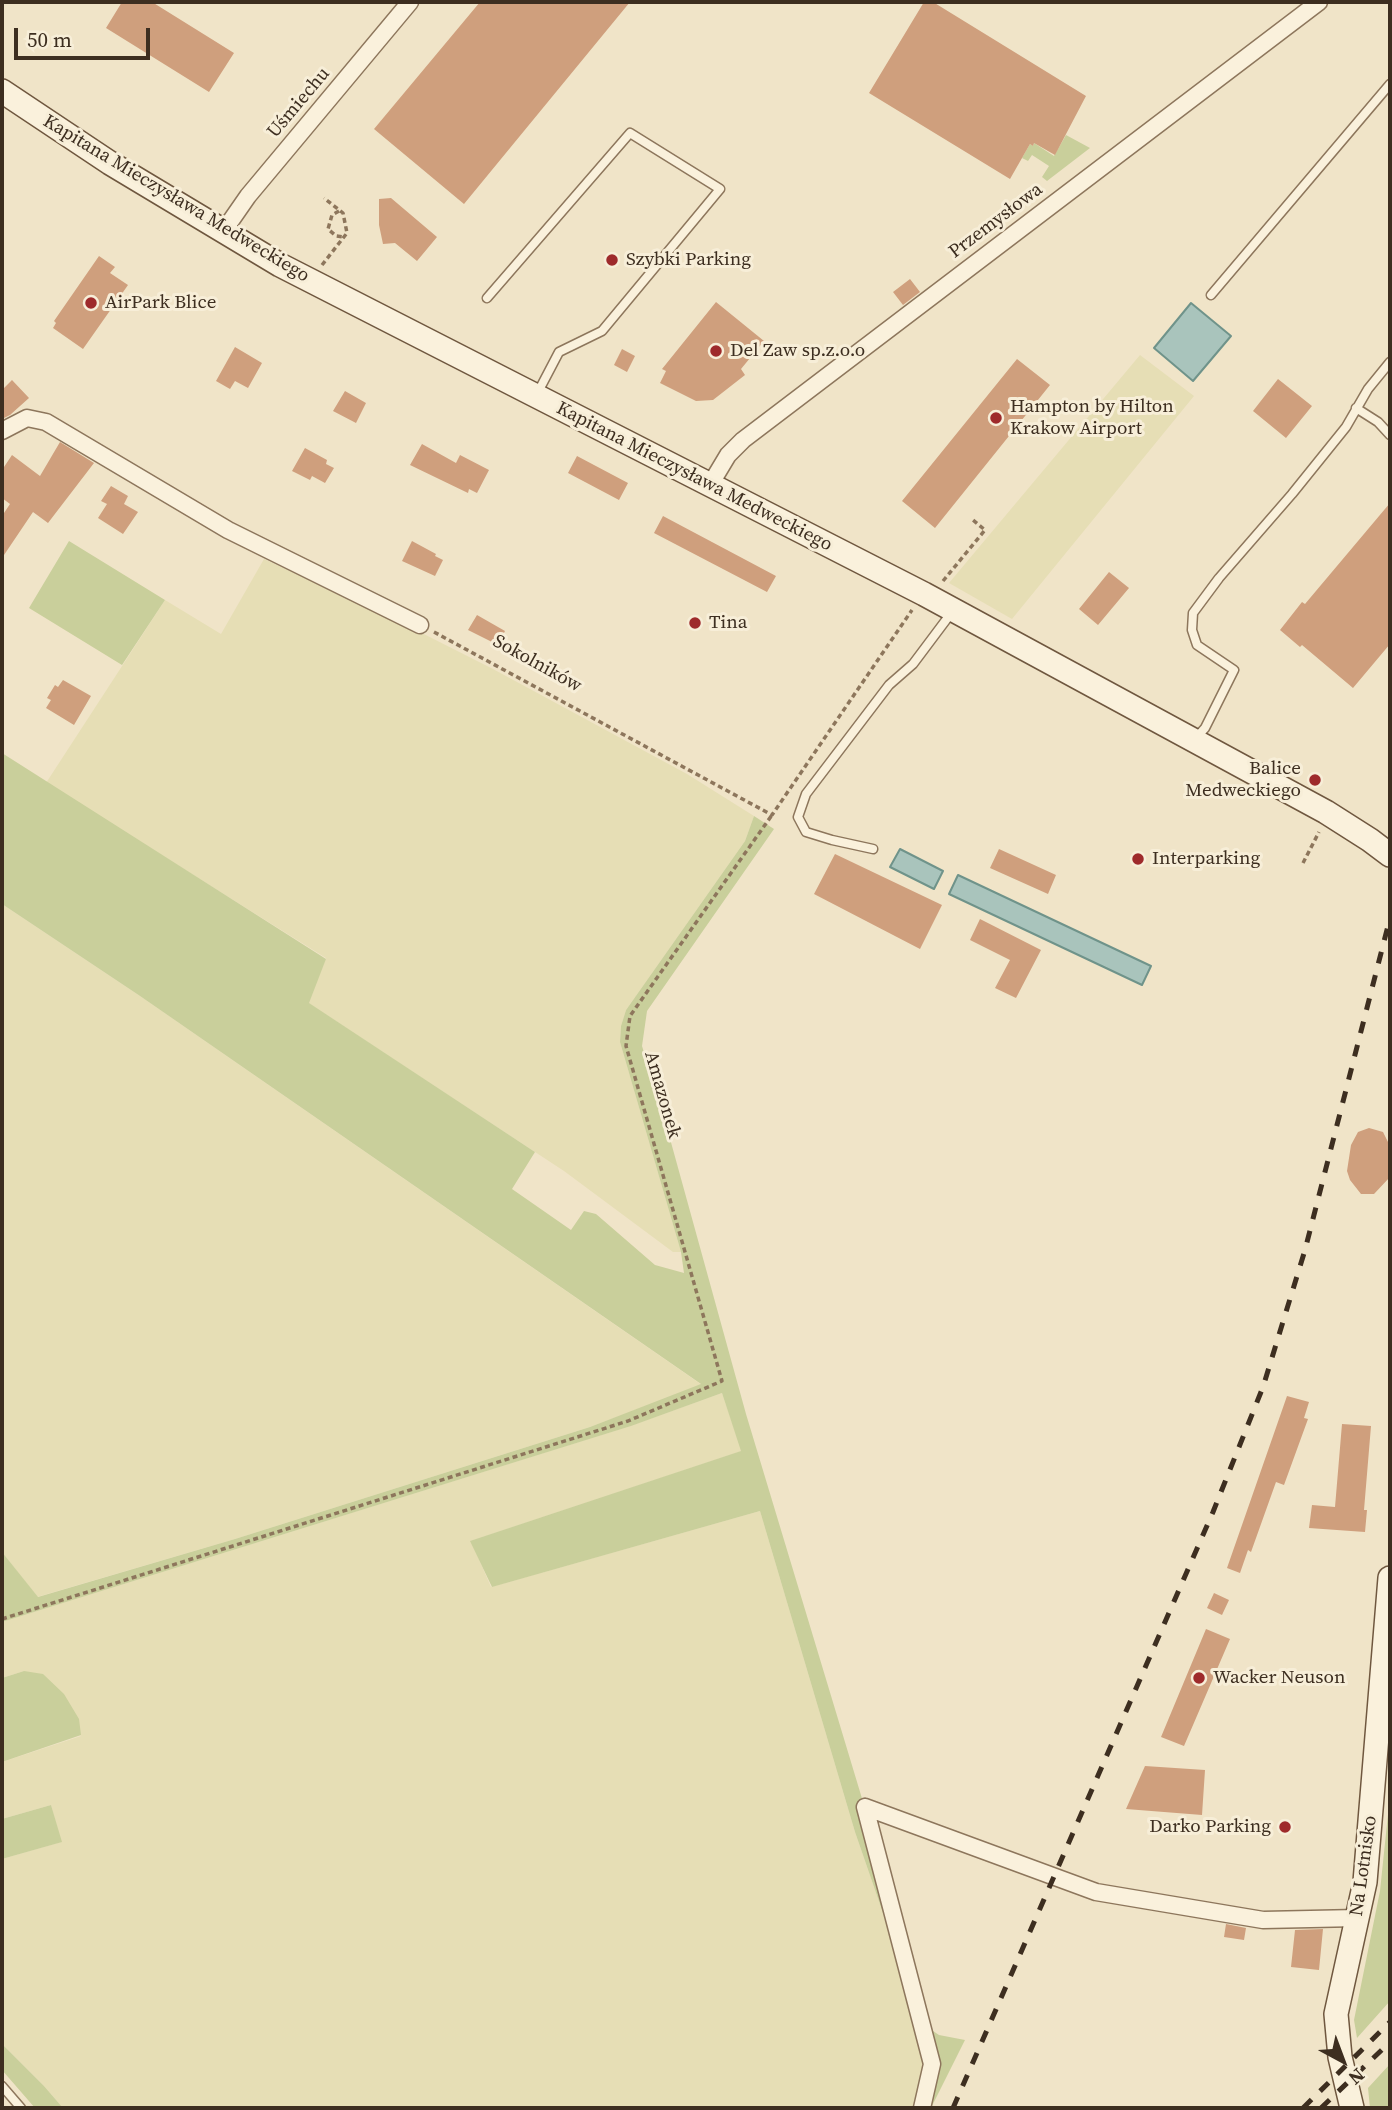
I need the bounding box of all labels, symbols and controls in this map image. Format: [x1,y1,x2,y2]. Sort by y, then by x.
scale bar [18,14,154,58]
text: 50 m [27,25,72,54]
street label: Uśmiechu [263,63,335,143]
street label: Kapitana Mieczysława Medweckiego [39,110,313,288]
street label: Przemysłowa [945,178,1047,264]
place label: Szybki Parking [626,249,751,271]
marker: Szybki Parking [604,252,620,268]
place label: AirPark Blice [105,292,216,314]
marker: AirPark Blice [83,295,99,311]
place label: Del Zaw sp.z.o.o [730,340,865,362]
marker: Del Zaw sp.z.o.o [708,343,724,359]
place label: Hampton by Hilton Krakow Airport [1010,396,1174,440]
street label: Kapitana Mieczysława Medweckiego [552,397,836,557]
marker: Hampton by Hilton Krakow Airport [988,410,1004,426]
place label: Tina [709,612,747,634]
marker: Tina [687,615,703,631]
street label: Sokolników [489,630,585,698]
place label: Balice Medweckiego [1185,758,1301,802]
marker: Balice Medweckiego [1307,772,1323,788]
place label: Interparking [1152,848,1260,870]
marker: Interparking [1130,851,1146,867]
street label: Amazonek [639,1049,685,1141]
place label: Wacker Neuson [1213,1667,1346,1689]
marker: Wacker Neuson [1191,1670,1207,1686]
street label: Na Lotnisko [1346,1814,1382,1918]
place label: Darko Parking [1149,1816,1271,1838]
marker: Darko Parking [1277,1819,1293,1835]
north arrow [1308,2026,1378,2096]
text: N [1343,2062,1371,2091]

